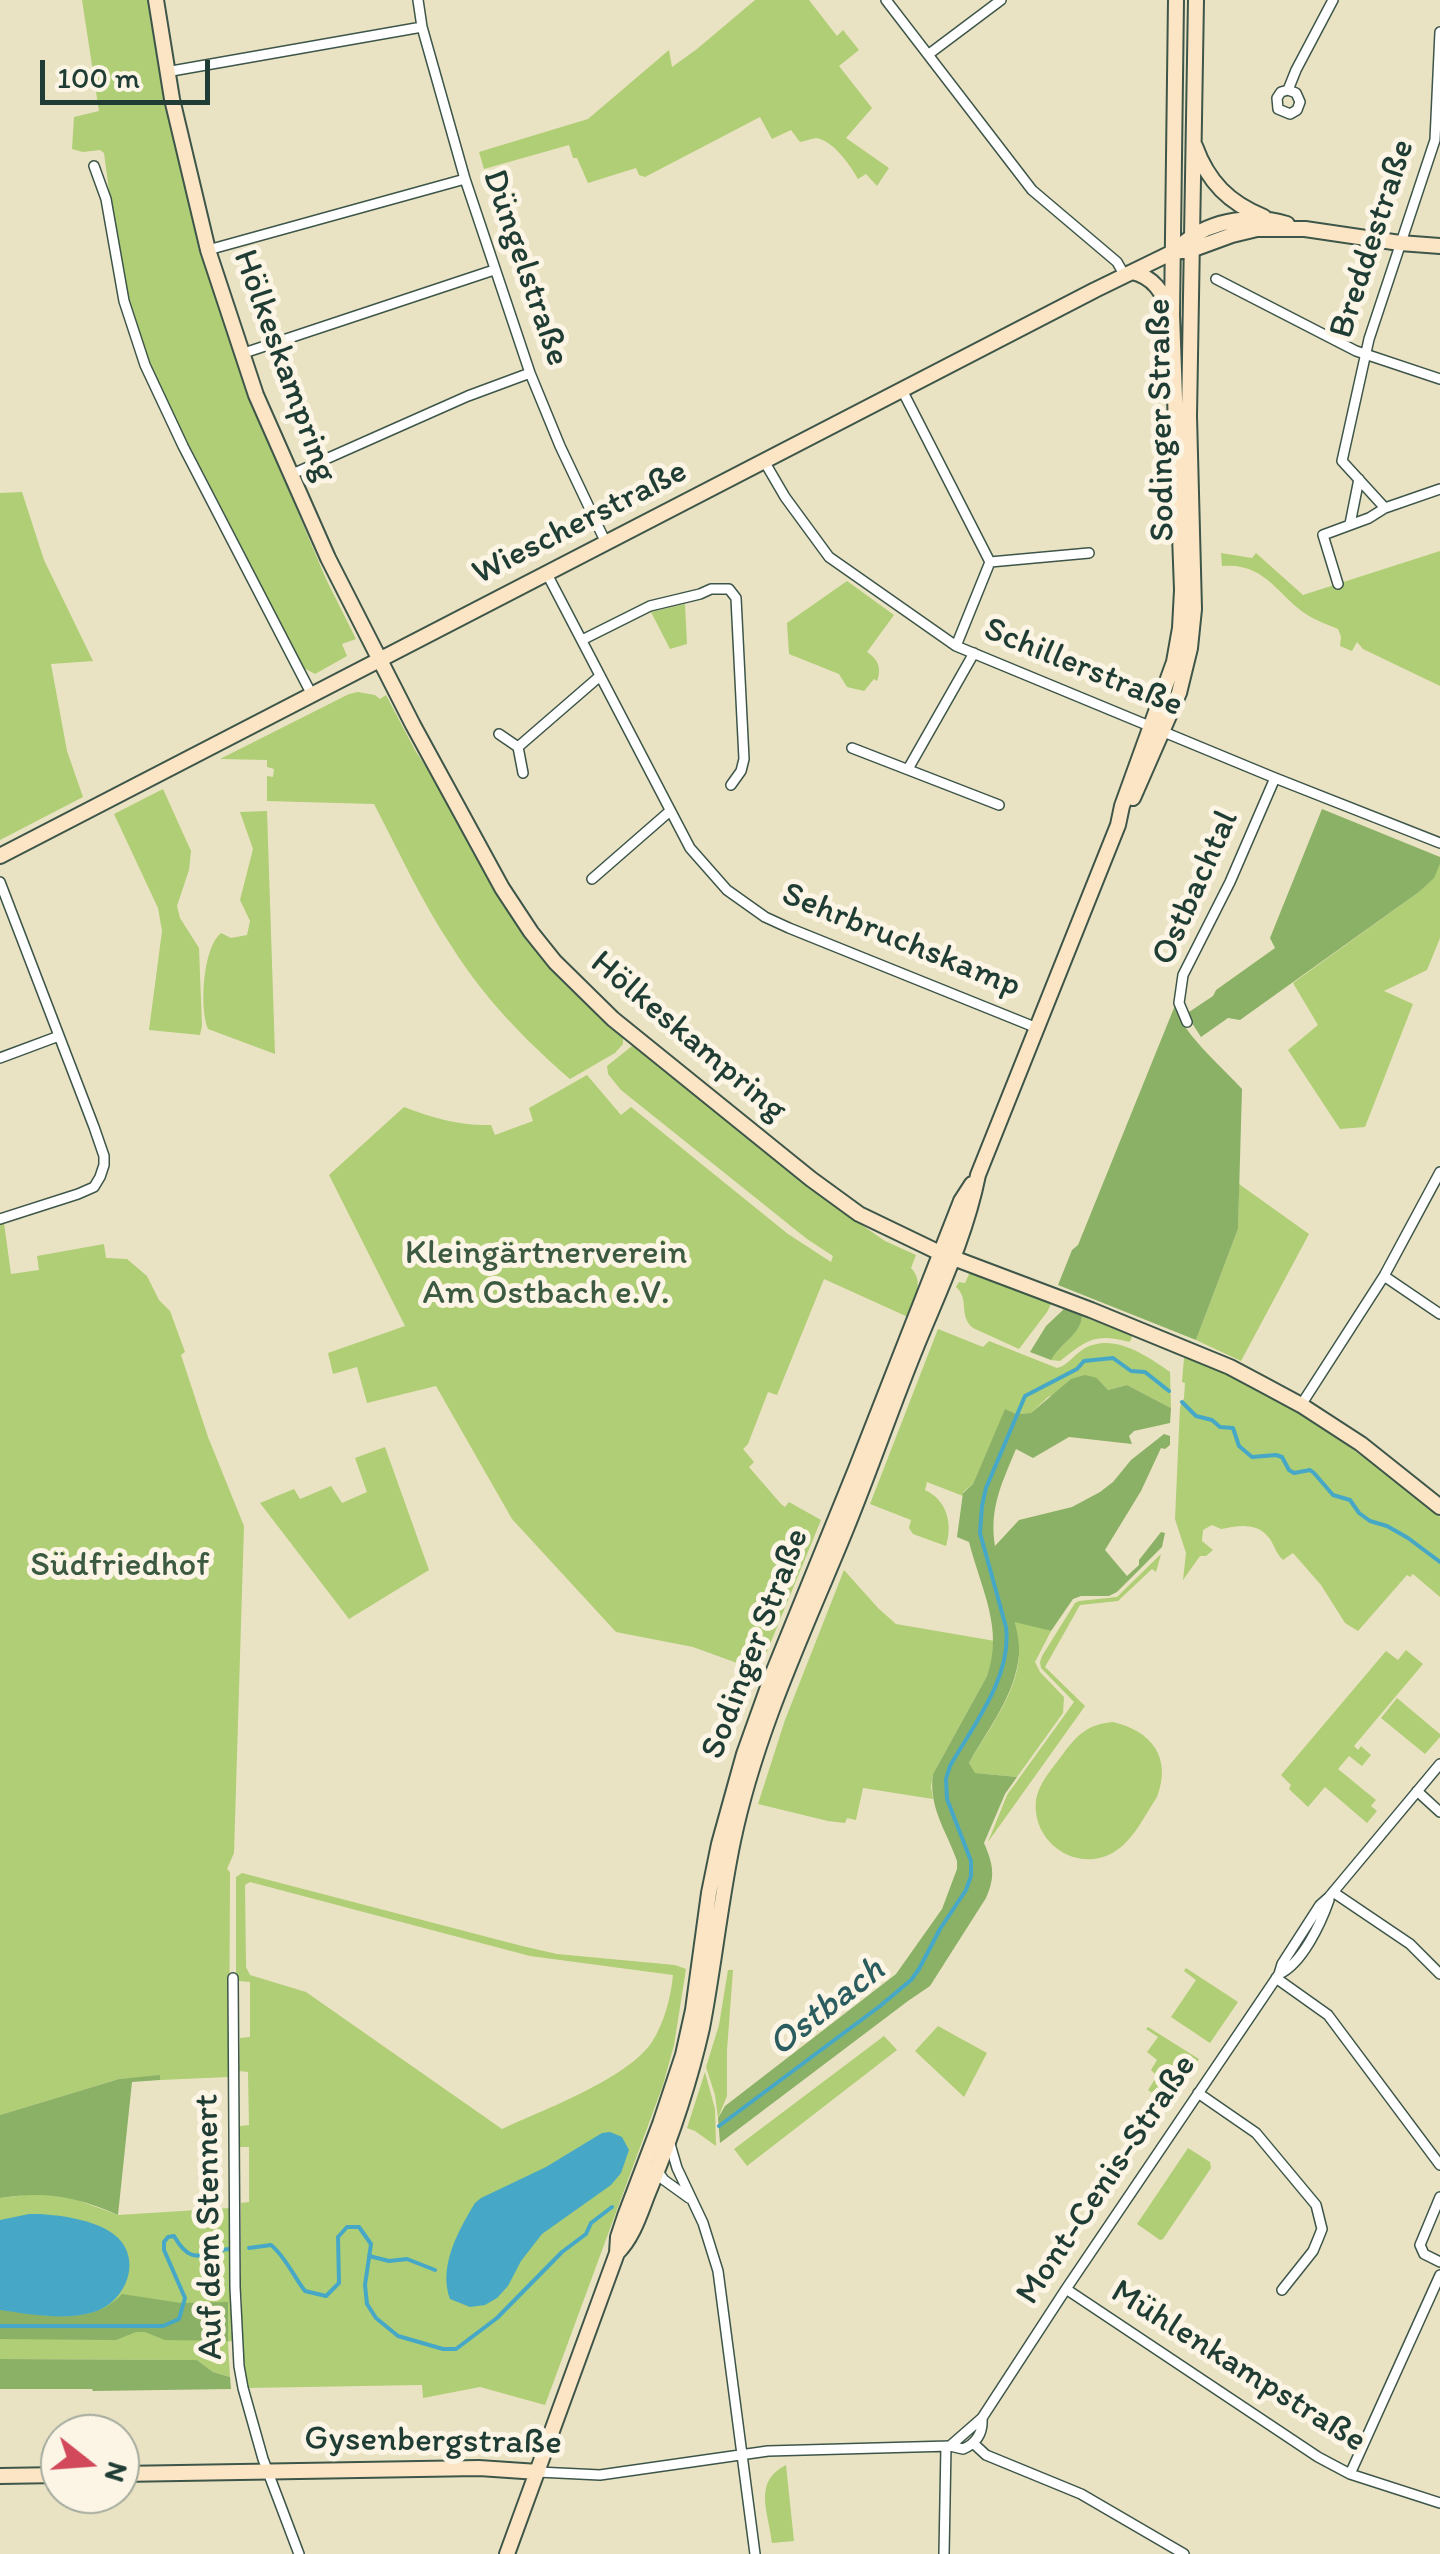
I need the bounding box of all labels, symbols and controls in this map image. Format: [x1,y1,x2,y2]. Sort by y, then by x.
scale bar [45,40,215,102]
text: 100 m [57,59,140,96]
street label: Breddestraße [1321,134,1425,344]
street label: Düngelstraße [472,164,578,372]
street label: Hölkeskampring [223,244,345,488]
street label: Sodinger Straße [1139,298,1185,542]
street label: Wiescherstraße [466,451,694,595]
street label: Schillerstraße [977,609,1189,727]
street label: Ostbachtal [1143,804,1249,972]
street label: Sehrbruchskamp [775,874,1027,1008]
street label: Hölkeskampring [581,943,795,1131]
park label: Kleingärtnerverein Am Ostbach e.V. [405,1233,687,1315]
street label: Sodinger Straße [693,1523,819,1765]
park label: Südfriedhof [30,1545,210,1587]
water label: Ostbach [760,1948,894,2068]
street label: Mont-Cenis-Straße [1008,2047,1206,2313]
street label: Auf dem Stennert [187,2094,233,2360]
street label: Mühlenkampstraße [1103,2272,1373,2462]
north arrow [40,2414,140,2514]
street label: Gysenbergstraße [304,2419,562,2465]
text: N [98,2458,136,2486]

